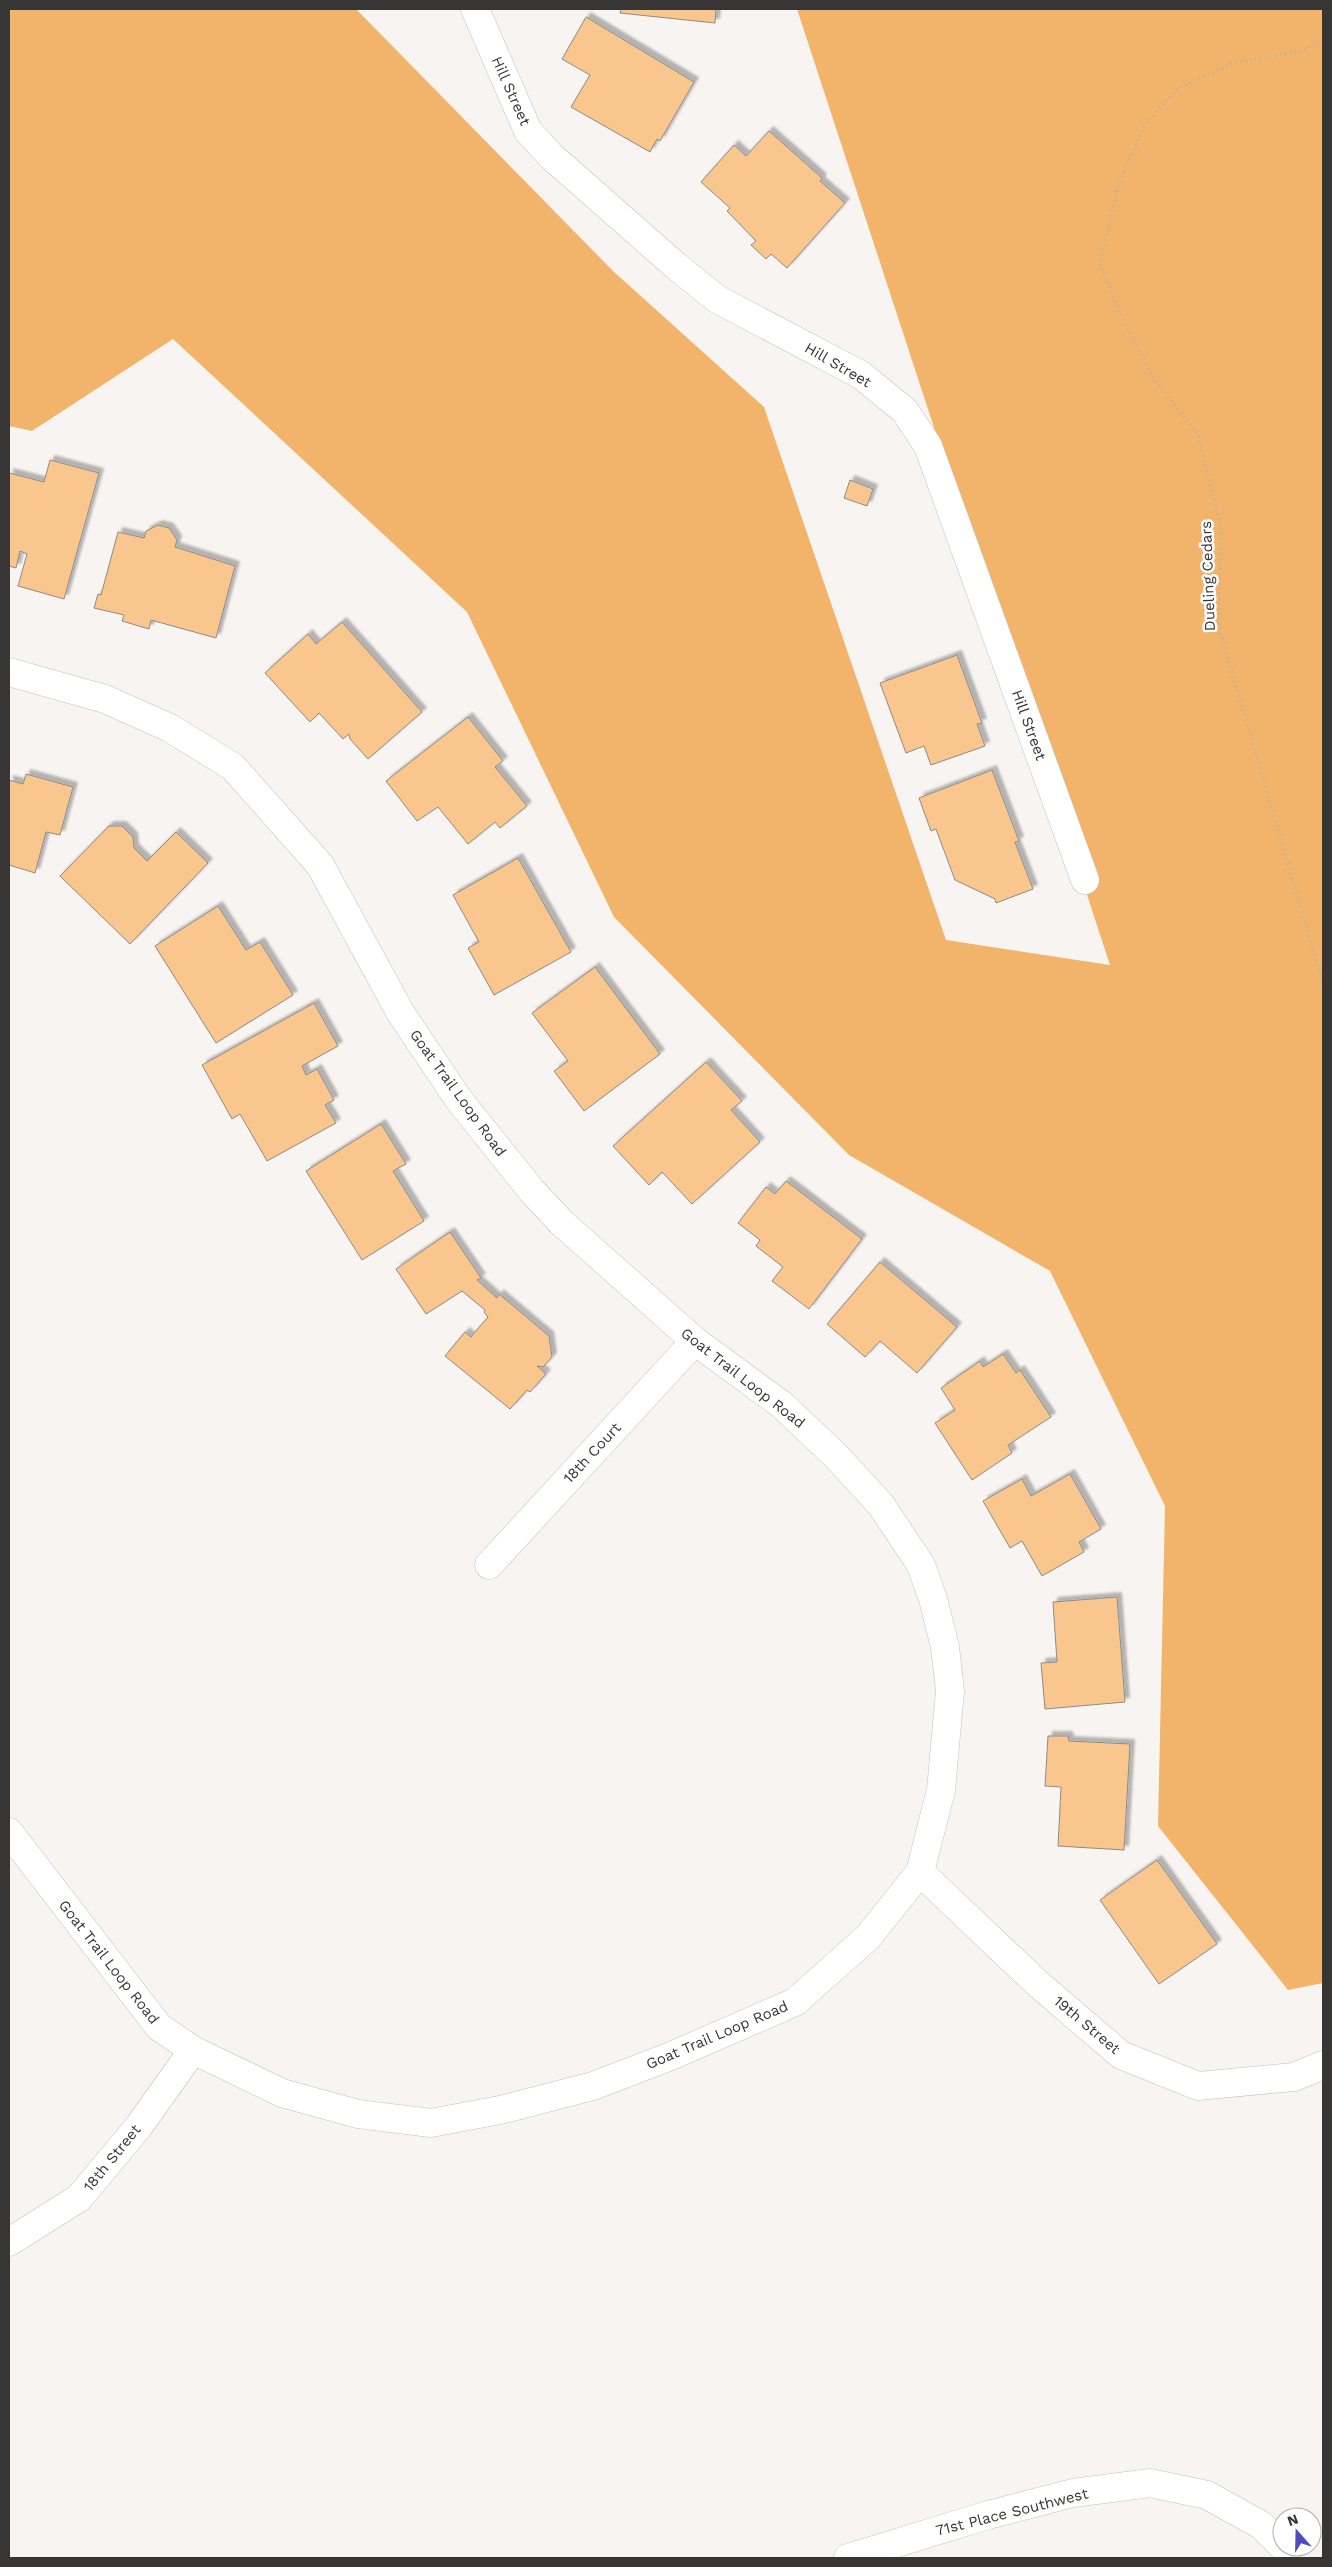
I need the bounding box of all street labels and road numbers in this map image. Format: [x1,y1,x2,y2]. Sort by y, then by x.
street label: Hill Street [488,54,535,129]
street label: Hill Street [801,339,875,392]
street label: Dueling Cedars [1197,521,1219,631]
street label: Hill Street [1008,687,1050,763]
street label: Goat Trail Loop Road [406,1026,510,1160]
street label: Goat Trail Loop Road [677,1324,809,1432]
street label: 18th Court [559,1418,625,1487]
street label: Goat Trail Loop Road [55,1896,163,2028]
street label: 19th Street [1050,1992,1124,2058]
street label: Goat Trail Loop Road [643,1997,791,2073]
street label: 18th Street [80,2120,145,2195]
street label: 71st Place Southwest [934,2484,1091,2540]

